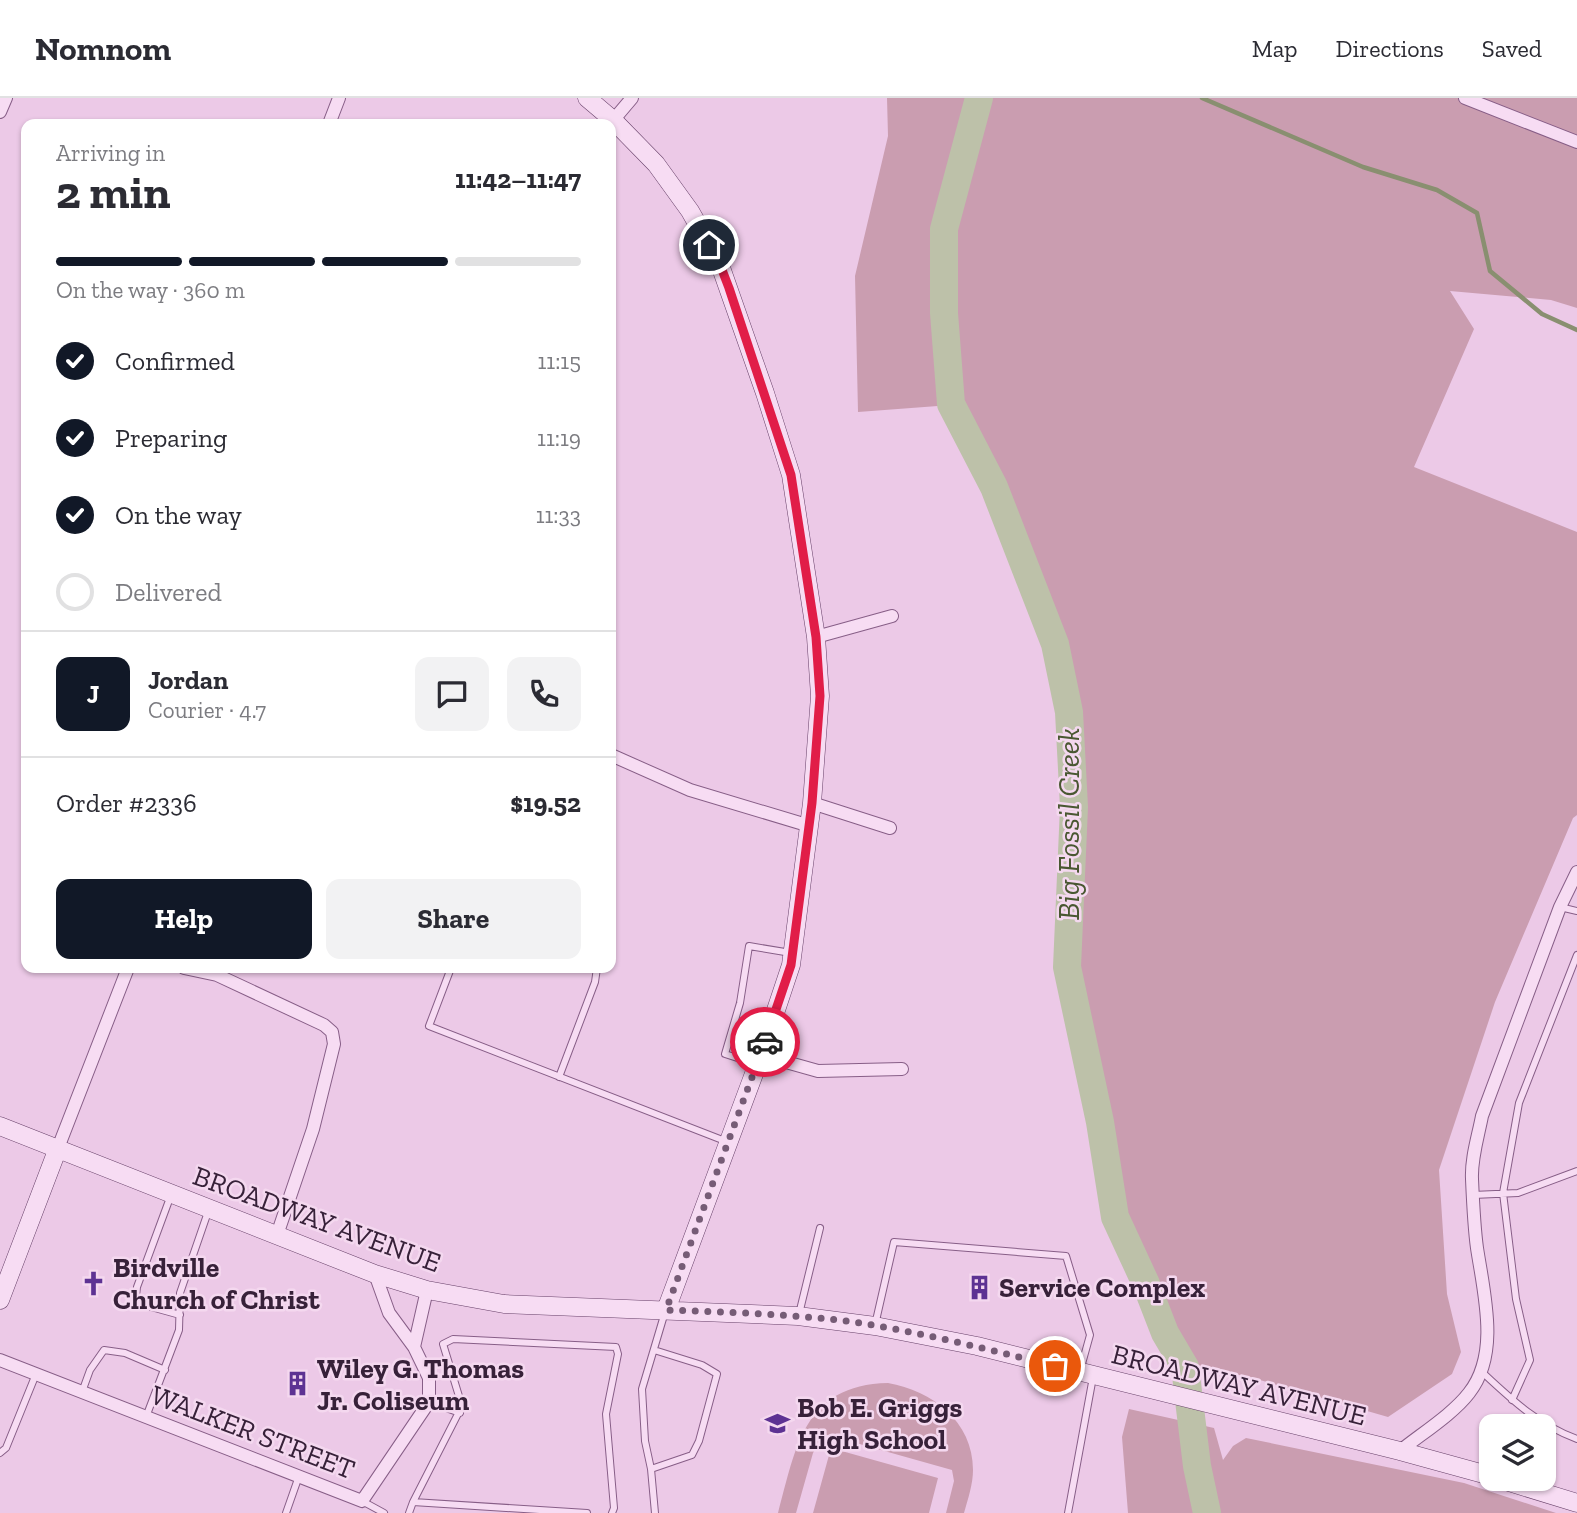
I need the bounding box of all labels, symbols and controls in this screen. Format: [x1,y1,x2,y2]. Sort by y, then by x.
text: Nomnom [35,29,171,68]
text: Map [1252,34,1298,63]
text: Directions [1336,34,1444,63]
text: Saved [1482,34,1542,63]
text: Arriving in [56,139,165,167]
text: 11:42–11:47 [455,163,581,195]
text: 2 min [56,165,171,220]
pin [679,215,739,275]
icon: home [690,226,728,264]
text: On the way · 360 m [56,276,245,304]
icon: check [56,342,94,380]
text: Confirmed [115,345,235,377]
text: 11:15 [538,347,581,375]
icon: check [56,419,94,457]
text: Preparing [115,422,227,454]
text: 11:19 [537,424,581,452]
icon: check [56,496,94,534]
text: On the way [115,499,242,531]
text: 11:33 [536,501,581,529]
text: Delivered [115,576,222,608]
button: chat [415,657,489,731]
button: phone [507,657,581,731]
text: Jordan [148,664,228,696]
text: J [87,678,99,710]
text: Courier · 4.7 [148,696,266,724]
water label: Big Fossil Creek [1051,728,1087,920]
text: Order #2336 [56,787,197,819]
text: $19.52 [510,787,581,819]
button: Help [56,879,312,959]
button: Share [326,879,581,959]
courier [730,1007,800,1077]
icon: car [746,1023,784,1061]
street label: BROADWAY AVENUE [189,1159,445,1279]
place label: Birdville Church of Christ [113,1251,320,1316]
church icon: Birdville Church of Christ [79,1269,107,1297]
place label: Service Complex [999,1271,1205,1304]
building icon: Service Complex [965,1273,993,1301]
pin [1025,1336,1085,1396]
street label: BROADWAY AVENUE [1108,1337,1370,1433]
icon: bag [1036,1347,1074,1385]
place label: Wiley G. Thomas Jr. Coliseum [317,1352,524,1417]
building icon: Wiley G. Thomas Jr. Coliseum [283,1370,311,1398]
street label: WALKER STREET [146,1378,360,1486]
place label: Bob E. Griggs High School [797,1391,963,1456]
school or university icon: Bob E. Griggs High School [763,1409,791,1437]
map controls [1479,1414,1556,1491]
button: layers [1479,1414,1556,1491]

